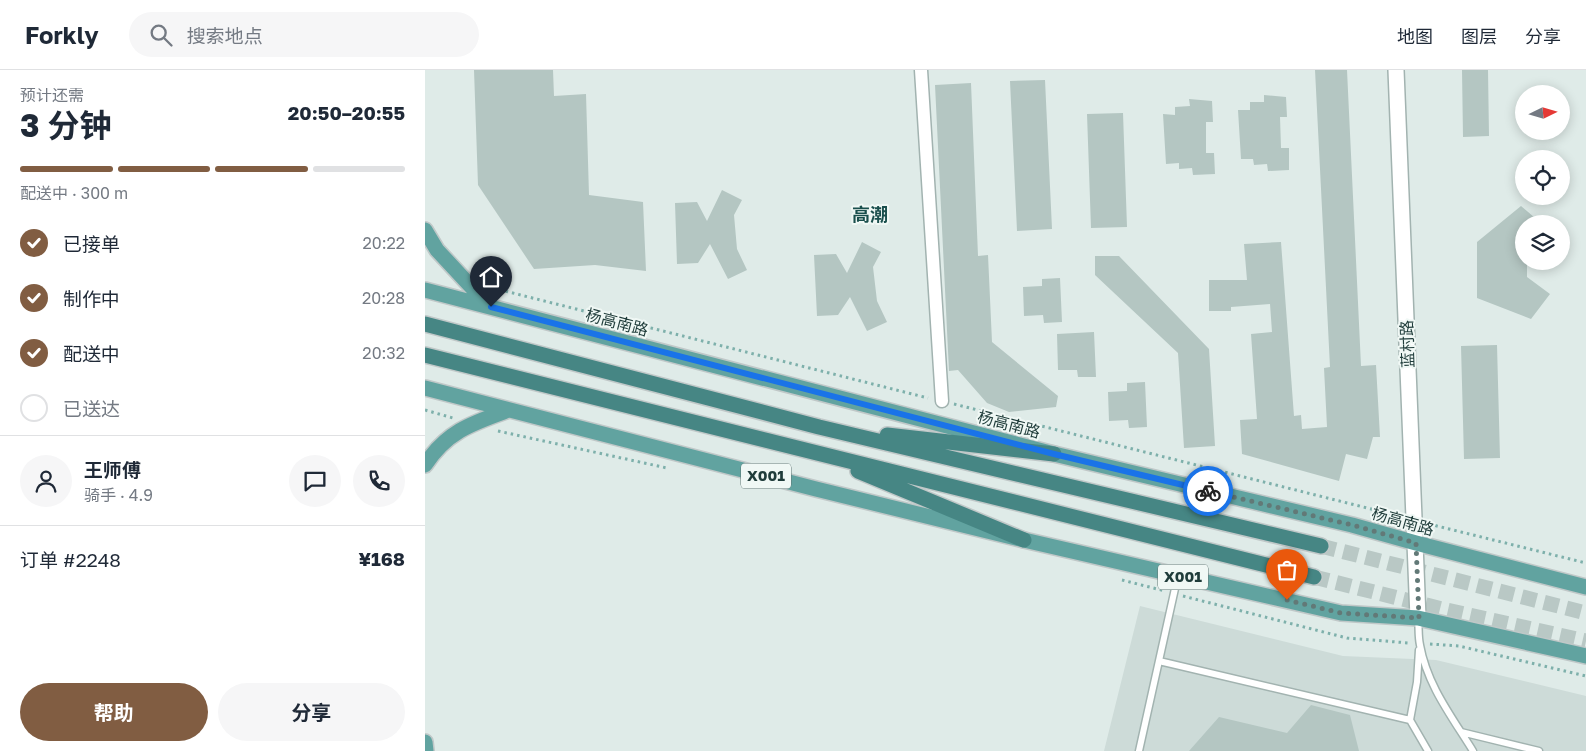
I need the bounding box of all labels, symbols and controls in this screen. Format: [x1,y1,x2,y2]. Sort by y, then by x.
search box [129,12,479,57]
text: Forkly [25,20,99,49]
icon: search [147,21,175,49]
text: 搜索地点 [187,24,263,47]
text: 地图 [1397,25,1433,47]
text: 图层 [1461,25,1497,47]
text: 分享 [1525,25,1561,47]
text: 预计还需 [20,85,84,105]
north arrow [1515,85,1570,140]
map controls [1515,85,1570,270]
text: 20:50–20:55 [288,101,405,124]
text: 3 分钟 [20,106,112,144]
button: locate [1515,150,1570,205]
text: 配送中 · 300 m [20,183,128,203]
district label: 高潮 [852,203,888,225]
button: layers [1515,215,1570,270]
icon: check [20,229,48,257]
text: 已接单 [63,232,120,255]
text: 20:22 [362,233,405,253]
pin [470,256,512,307]
icon: home [477,263,505,291]
icon: check [20,284,48,312]
text: 制作中 [63,287,120,310]
text: 20:28 [362,288,405,308]
street label: 杨高南路 [583,304,651,340]
street label: 蓝村路 [1396,320,1418,368]
icon: check [20,339,48,367]
text: 配送中 [63,342,120,365]
text: 20:32 [362,343,405,363]
text: 已送达 [63,397,120,420]
street label: 杨高南路 [975,406,1043,442]
button: person [20,455,72,507]
button: chat [289,455,341,507]
button: phone [353,455,405,507]
text: 王师傅 [84,458,141,481]
road number: X001 [741,464,791,488]
courier [1183,466,1233,516]
icon: bike [1194,477,1222,505]
text: 骑手 · 4.9 [84,485,153,505]
street label: 杨高南路 [1369,503,1437,539]
text: ¥168 [358,547,405,570]
text: 订单 #2248 [20,548,121,571]
pin [1266,549,1308,600]
icon: bag [1273,556,1301,584]
road number: X001 [1158,564,1208,590]
button: 帮助 [20,683,208,741]
button: 分享 [218,683,405,741]

